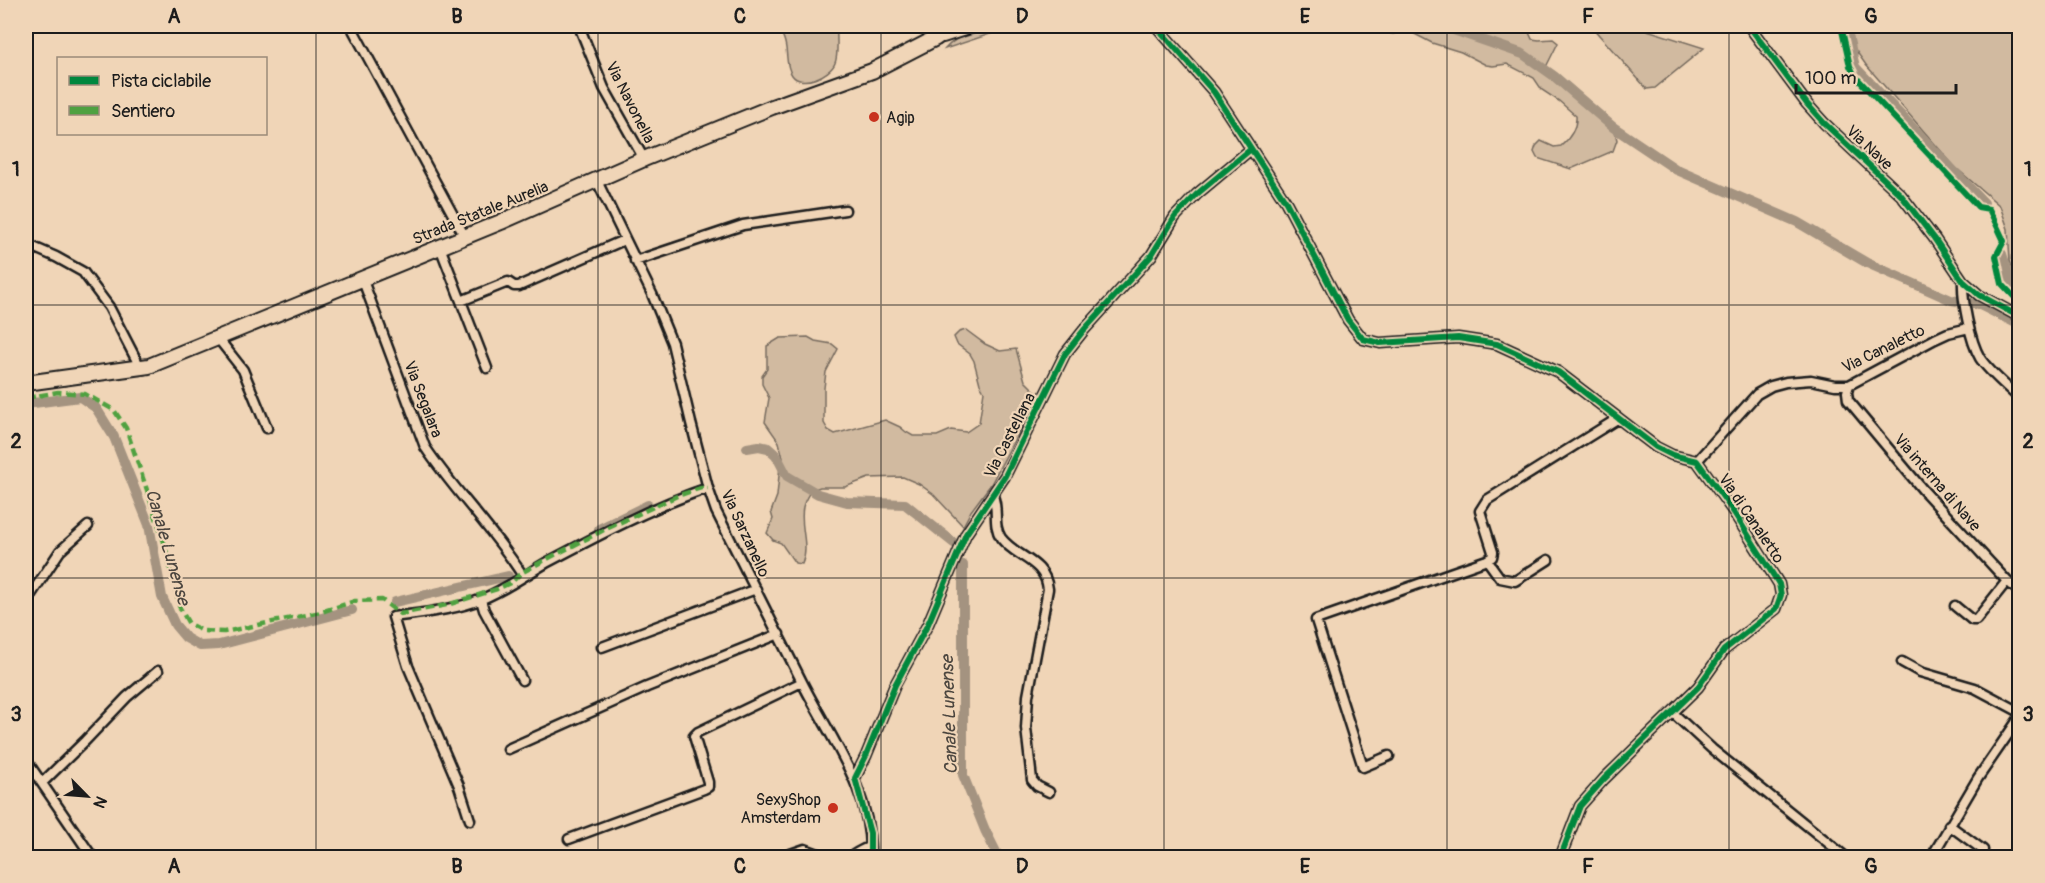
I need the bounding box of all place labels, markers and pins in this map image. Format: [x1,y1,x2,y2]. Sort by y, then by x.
place label: Agip [886,108,915,128]
marker: Agip [867,110,881,124]
place label: SexyShop Amsterdam [741,790,821,828]
marker: SexyShop Amsterdam [826,801,840,815]

